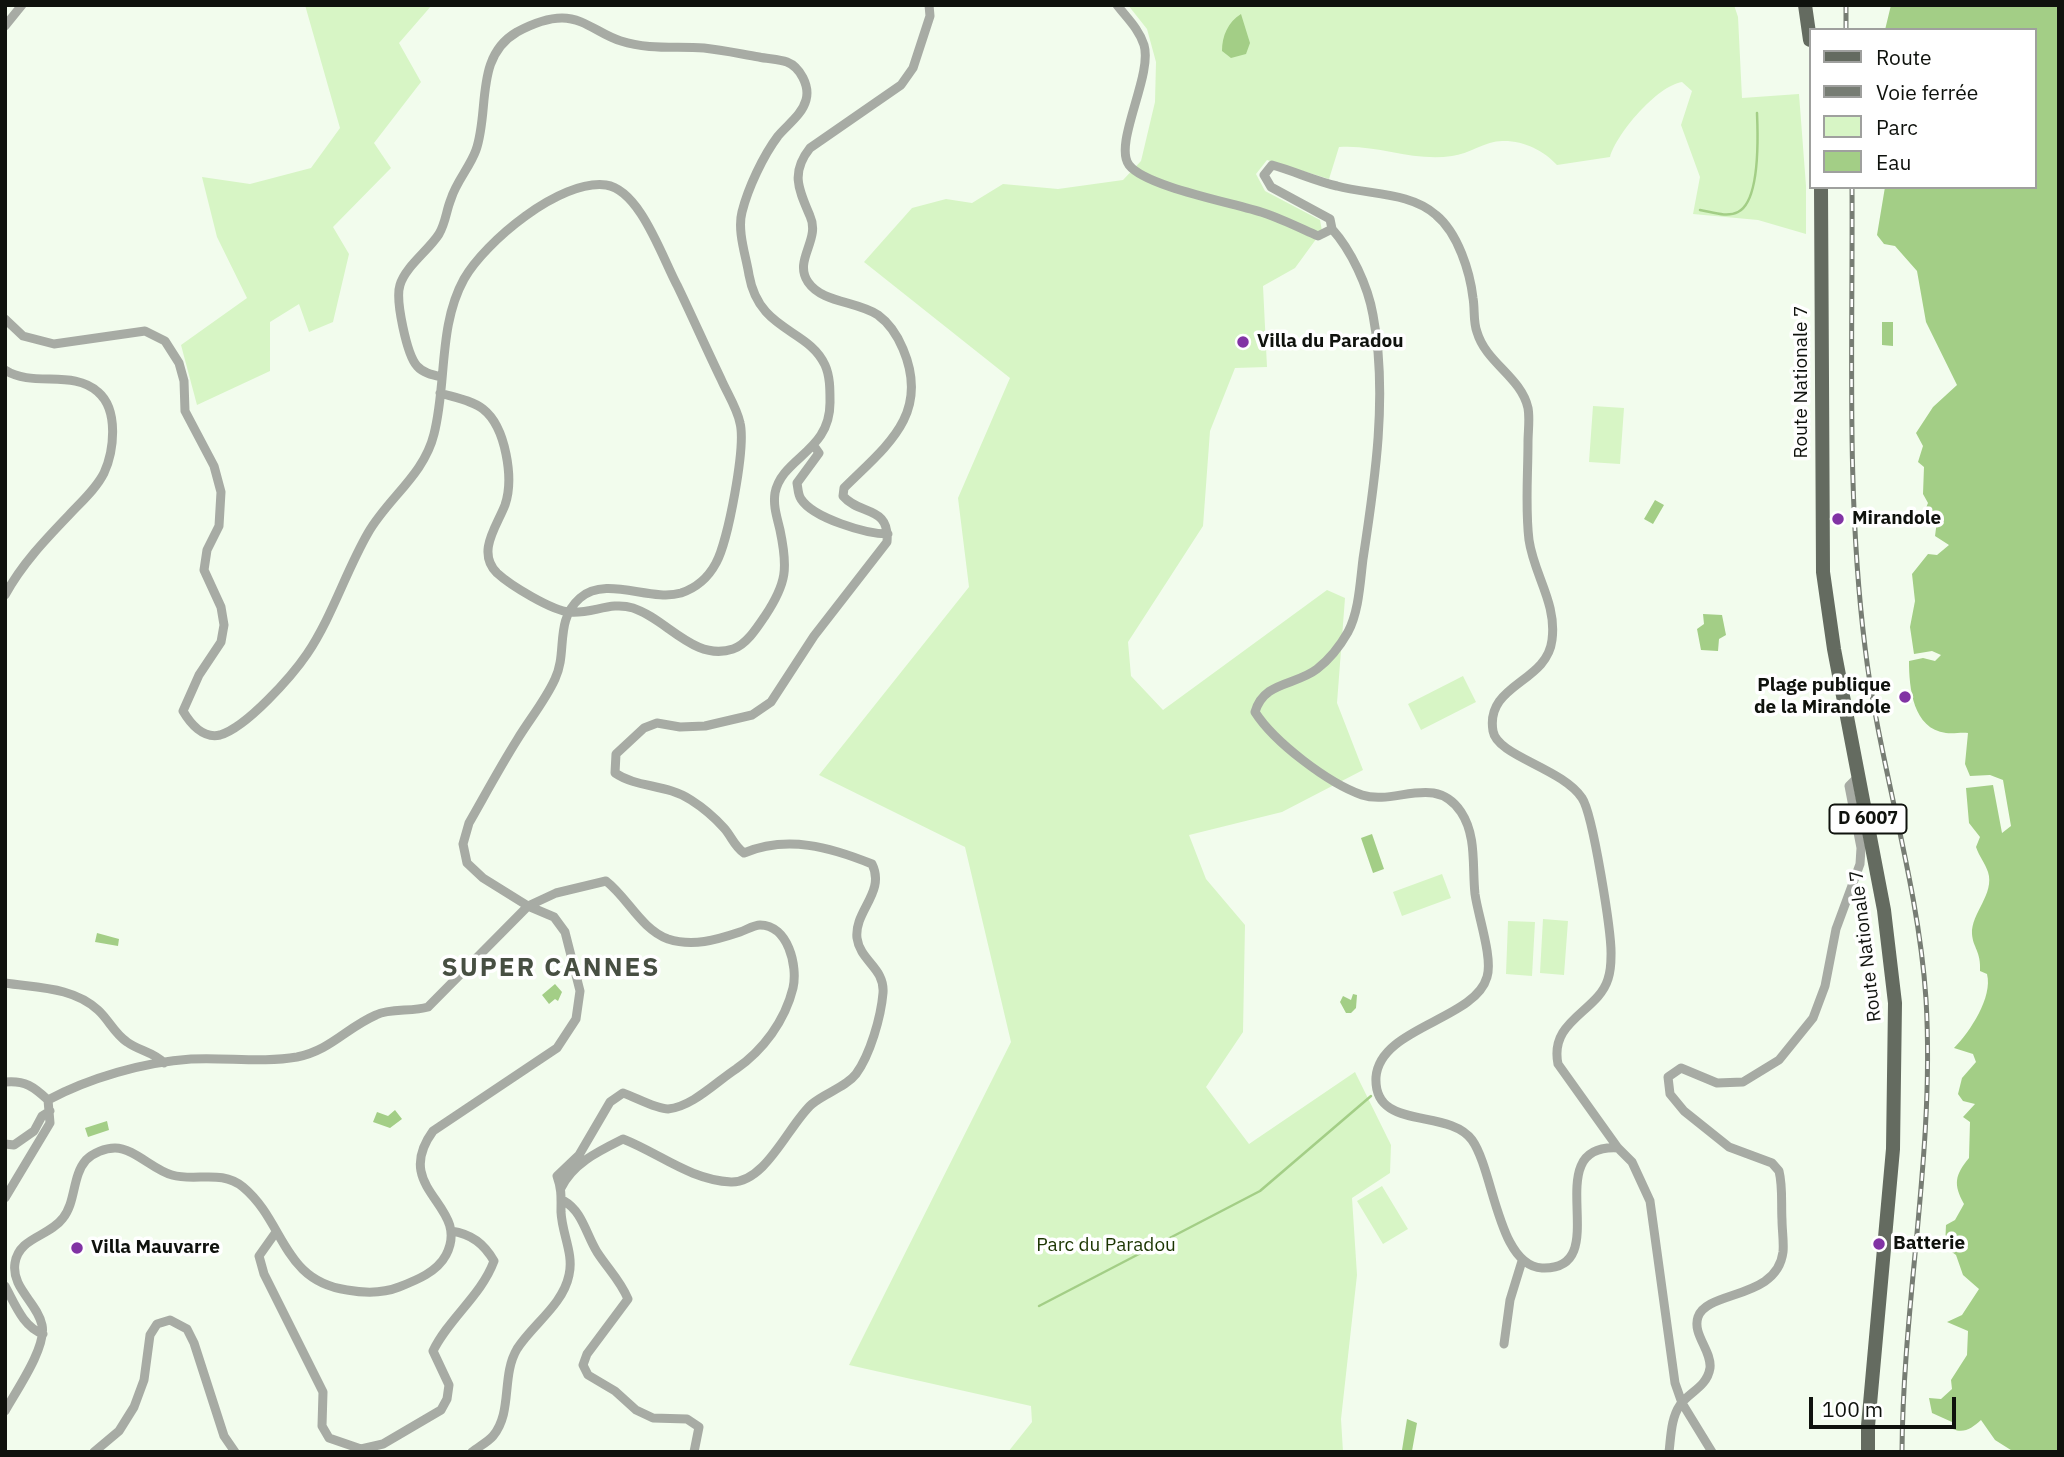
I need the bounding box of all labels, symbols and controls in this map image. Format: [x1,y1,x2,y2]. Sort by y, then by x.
legend [1808,28,2036,189]
text: Route [1876,43,1932,71]
text: Voie ferrée [1876,78,1978,106]
text: Parc [1876,113,1918,141]
text: Eau [1876,148,1911,176]
street label: Route Nationale 7 [1791,306,1813,458]
place label: Villa du Paradou [1257,331,1404,353]
marker: Villa du Paradou [1235,334,1251,350]
place label: Mirandole [1852,508,1941,530]
marker: Mirandole [1830,511,1846,527]
place label: Plage publique de la Mirandole [1754,675,1891,719]
marker: Plage publique de la Mirandole [1897,689,1913,705]
road number: D 6007 [1829,804,1906,834]
street label: Route Nationale 7 [1845,869,1887,1023]
district label: SUPER CANNES [443,952,659,984]
place label: Batterie [1893,1233,1965,1255]
park label: Parc du Paradou [1036,1235,1176,1257]
marker: Batterie [1871,1236,1887,1252]
place label: Villa Mauvarre [91,1237,220,1259]
marker: Villa Mauvarre [69,1240,85,1256]
scale bar [1812,1384,1959,1428]
text: 100 m [1822,1395,1883,1423]

